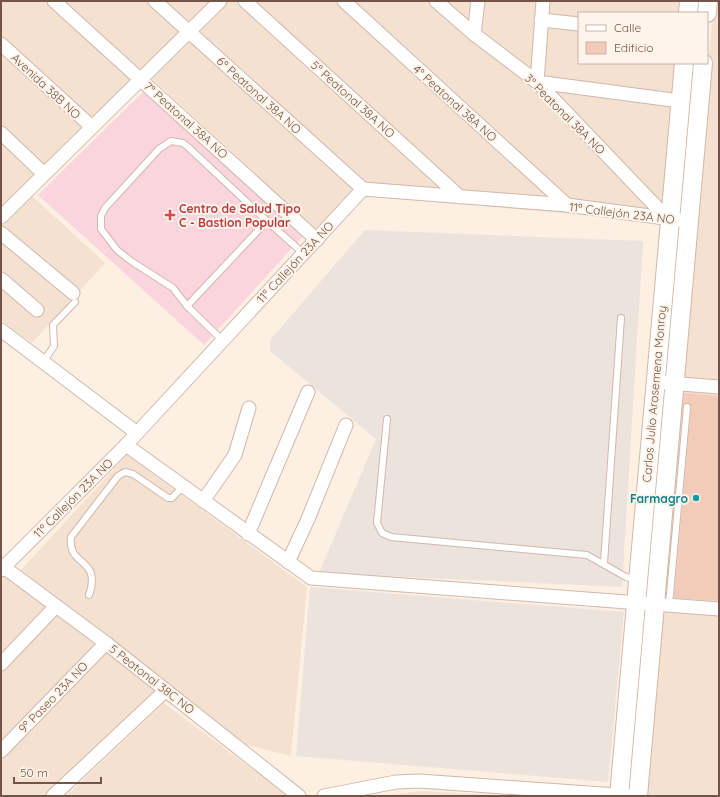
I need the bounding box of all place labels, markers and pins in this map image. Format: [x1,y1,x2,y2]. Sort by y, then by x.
place label: Centro de Salud Tipo C - Bastion Popular [179,201,301,230]
marker: Centro de Salud Tipo C - Bastion Popular [164,209,176,221]
place label: Farmagro [630,491,689,506]
marker: Farmagro [691,493,701,503]

